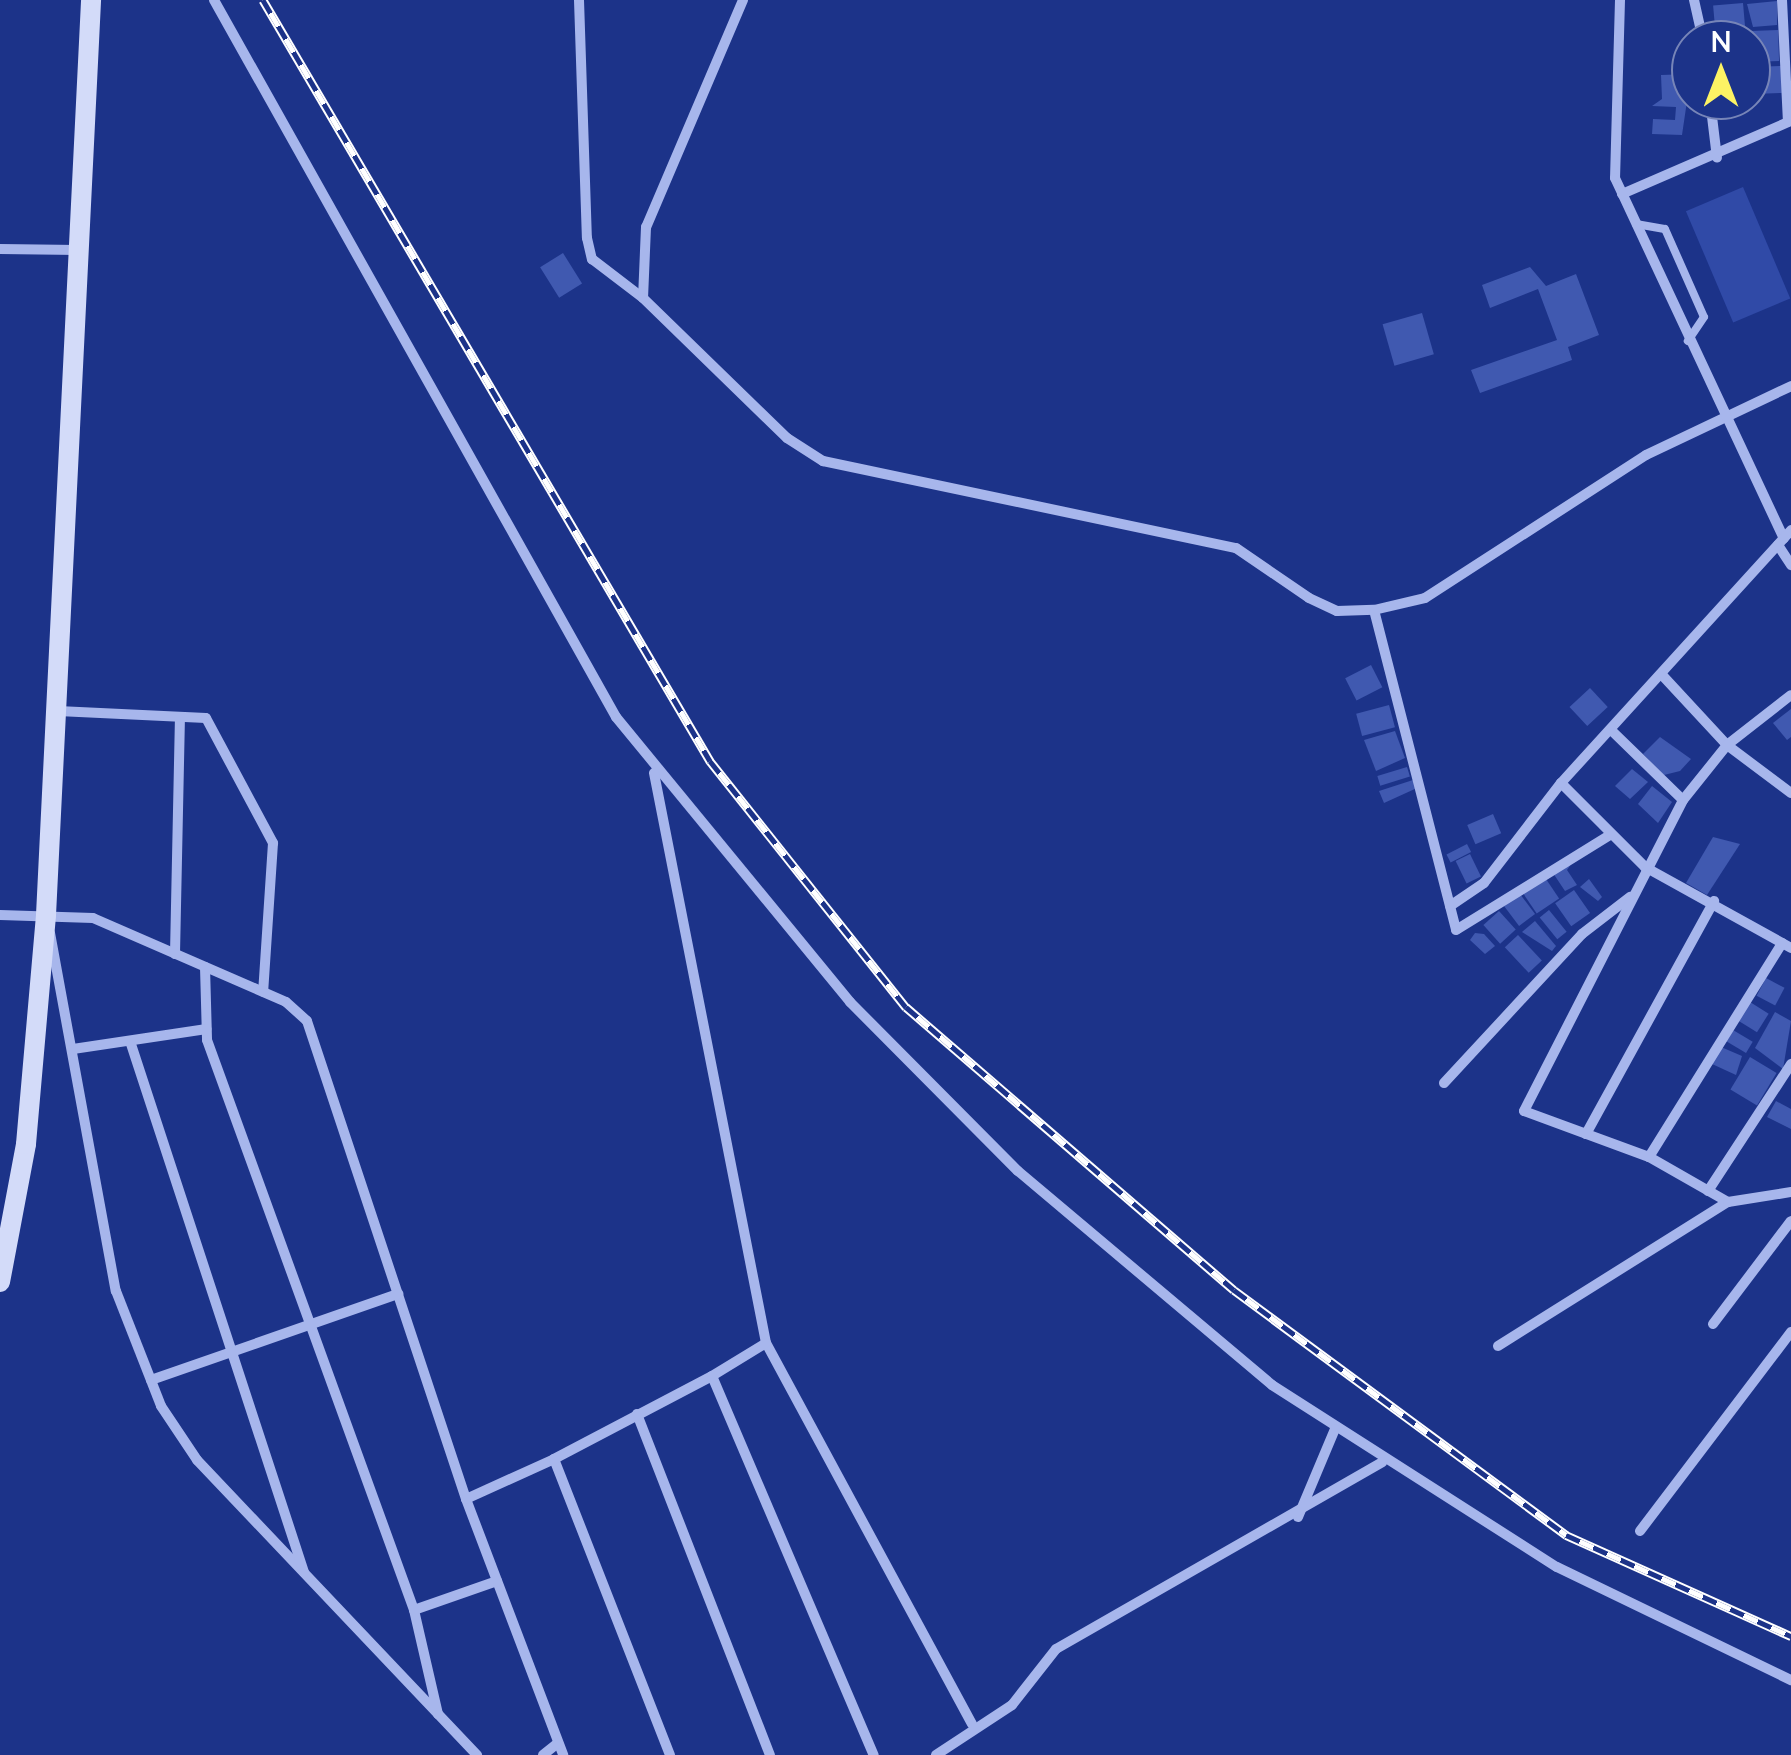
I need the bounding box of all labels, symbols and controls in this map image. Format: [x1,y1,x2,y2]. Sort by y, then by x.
north arrow [1671,20,1771,120]
text: N [1710,24,1732,59]

